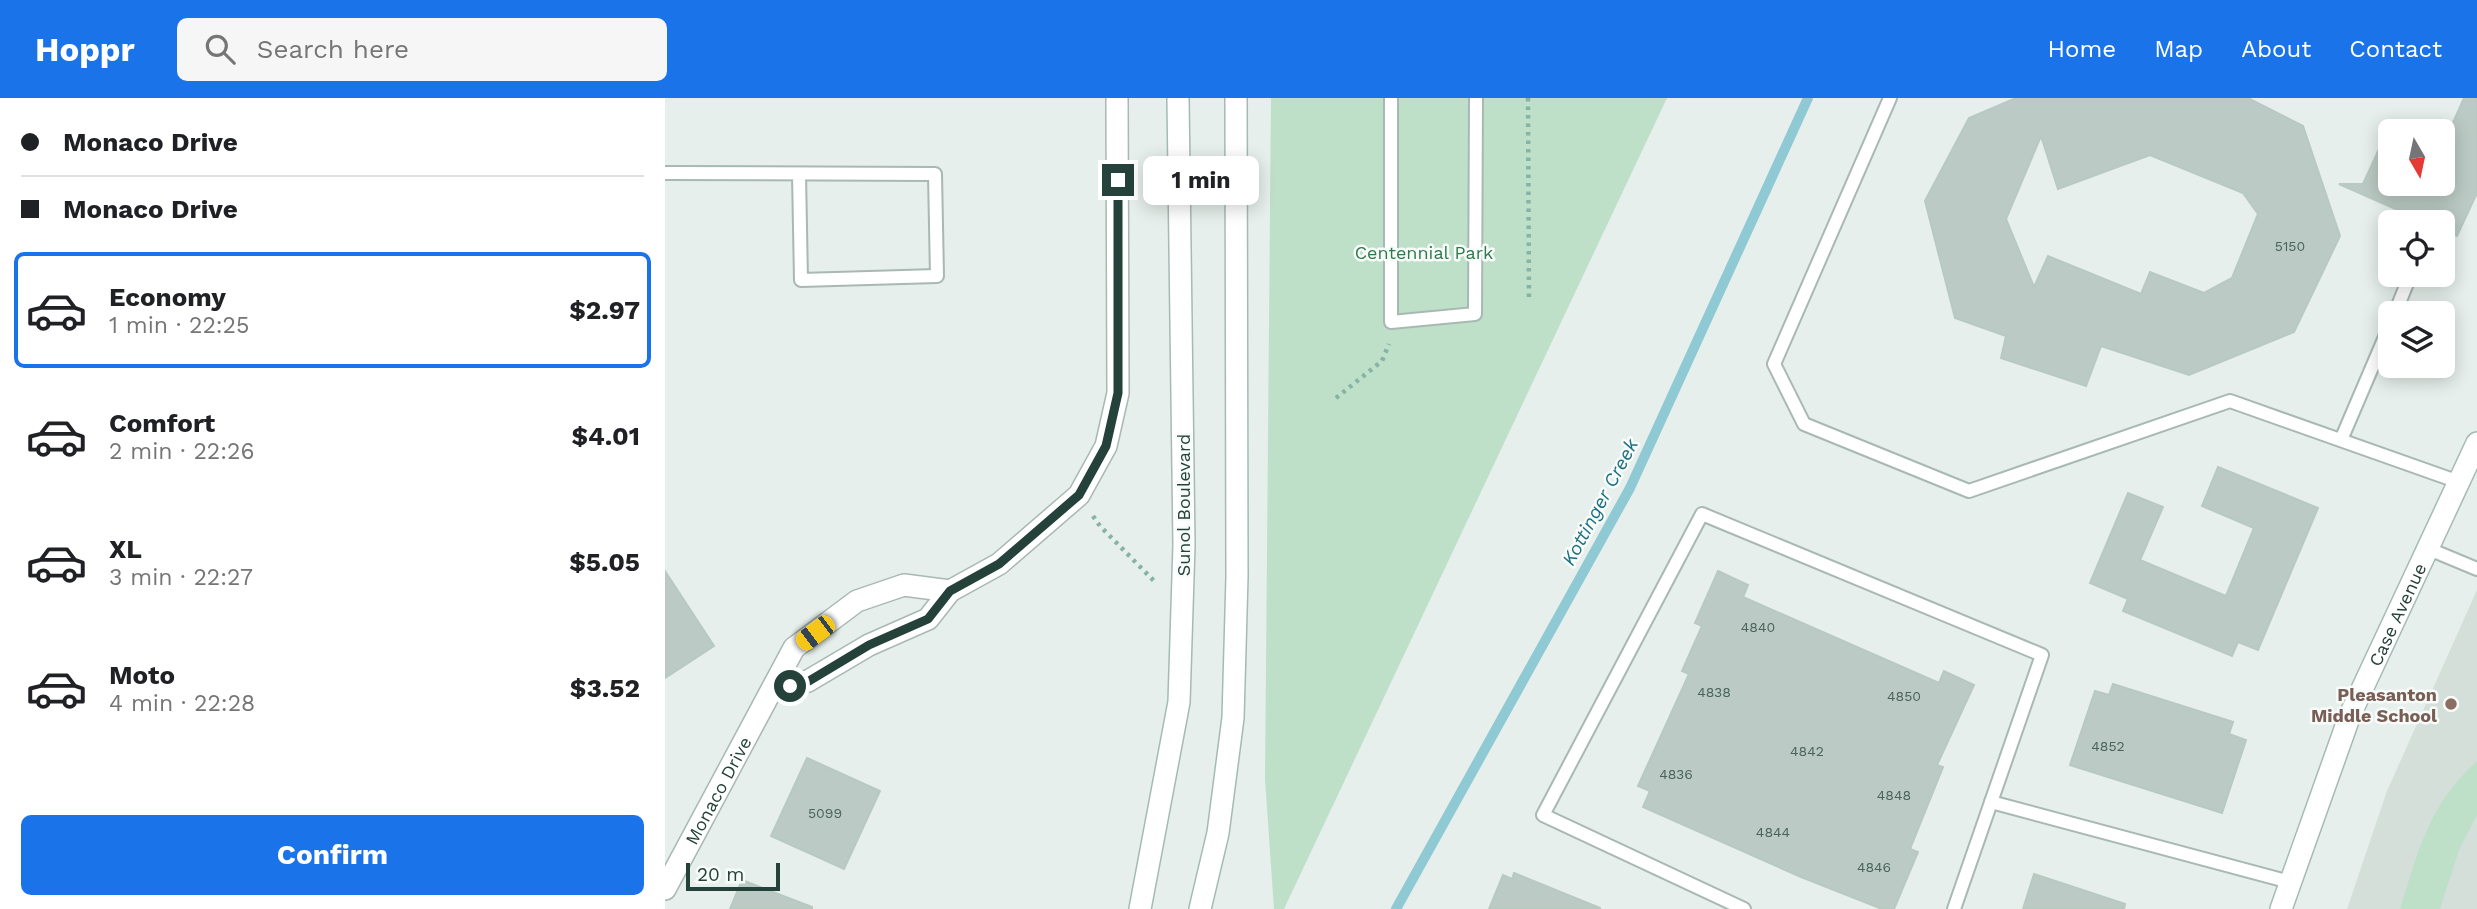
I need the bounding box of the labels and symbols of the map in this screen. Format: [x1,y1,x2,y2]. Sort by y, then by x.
north arrow [2378,119,2455,196]
callout: 1 min [1142,155,1258,204]
route end [1102,164,1134,196]
house number: 5150 [2275,238,2305,254]
park label: Centennial Park [1355,242,1493,263]
street label: Sunol Boulevard [1173,434,1194,576]
water label: Kottinger Creek [1557,434,1643,569]
street label: Case Avenue [2364,559,2430,669]
car [792,612,839,654]
house number: 4840 [1741,619,1775,635]
route start [774,670,806,702]
house number: 4838 [1697,684,1731,700]
place label: Pleasanton Middle School [2311,684,2437,726]
house number: 4850 [1887,688,1921,704]
marker: Pleasanton Middle School [2443,696,2459,712]
street label: Monaco Drive [680,733,755,848]
house number: 4852 [2091,738,2125,754]
house number: 4842 [1790,743,1824,759]
house number: 4836 [1659,766,1693,782]
house number: 4848 [1877,787,1911,803]
house number: 5099 [808,805,842,821]
house number: 4844 [1756,824,1790,840]
house number: 4846 [1857,859,1891,875]
scale bar [686,860,781,892]

